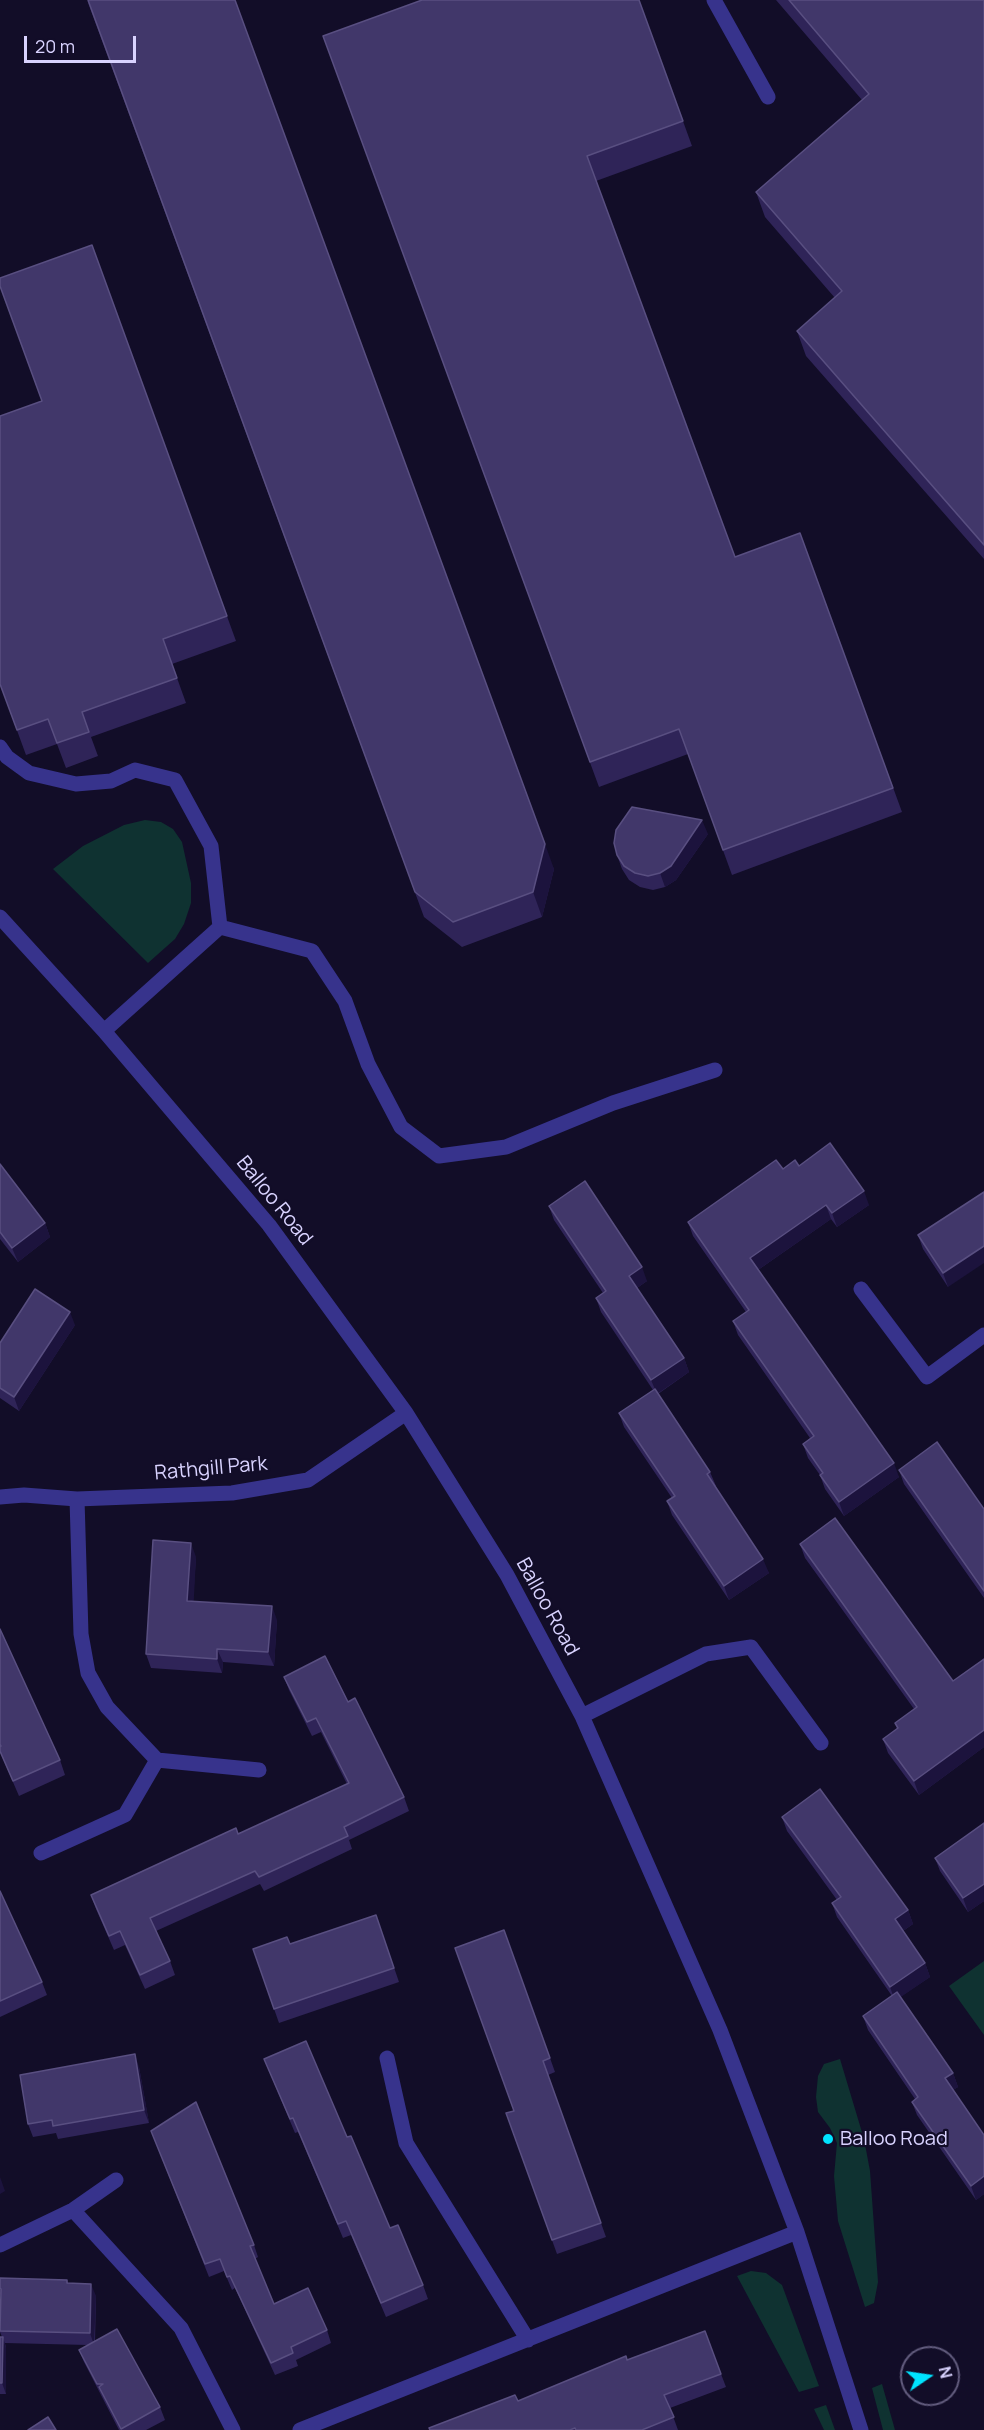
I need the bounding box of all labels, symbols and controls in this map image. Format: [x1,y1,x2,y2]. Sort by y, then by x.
scale bar [27,24,140,62]
text: 20 m [35,34,75,58]
street label: Balloo Road [231,1152,317,1250]
street label: Rathgill Park [154,1452,268,1486]
street label: Balloo Road [510,1554,584,1660]
place label: Balloo Road [840,2127,948,2151]
marker: Balloo Road [821,2132,835,2146]
north arrow [900,2346,960,2406]
text: N [934,2364,958,2380]

